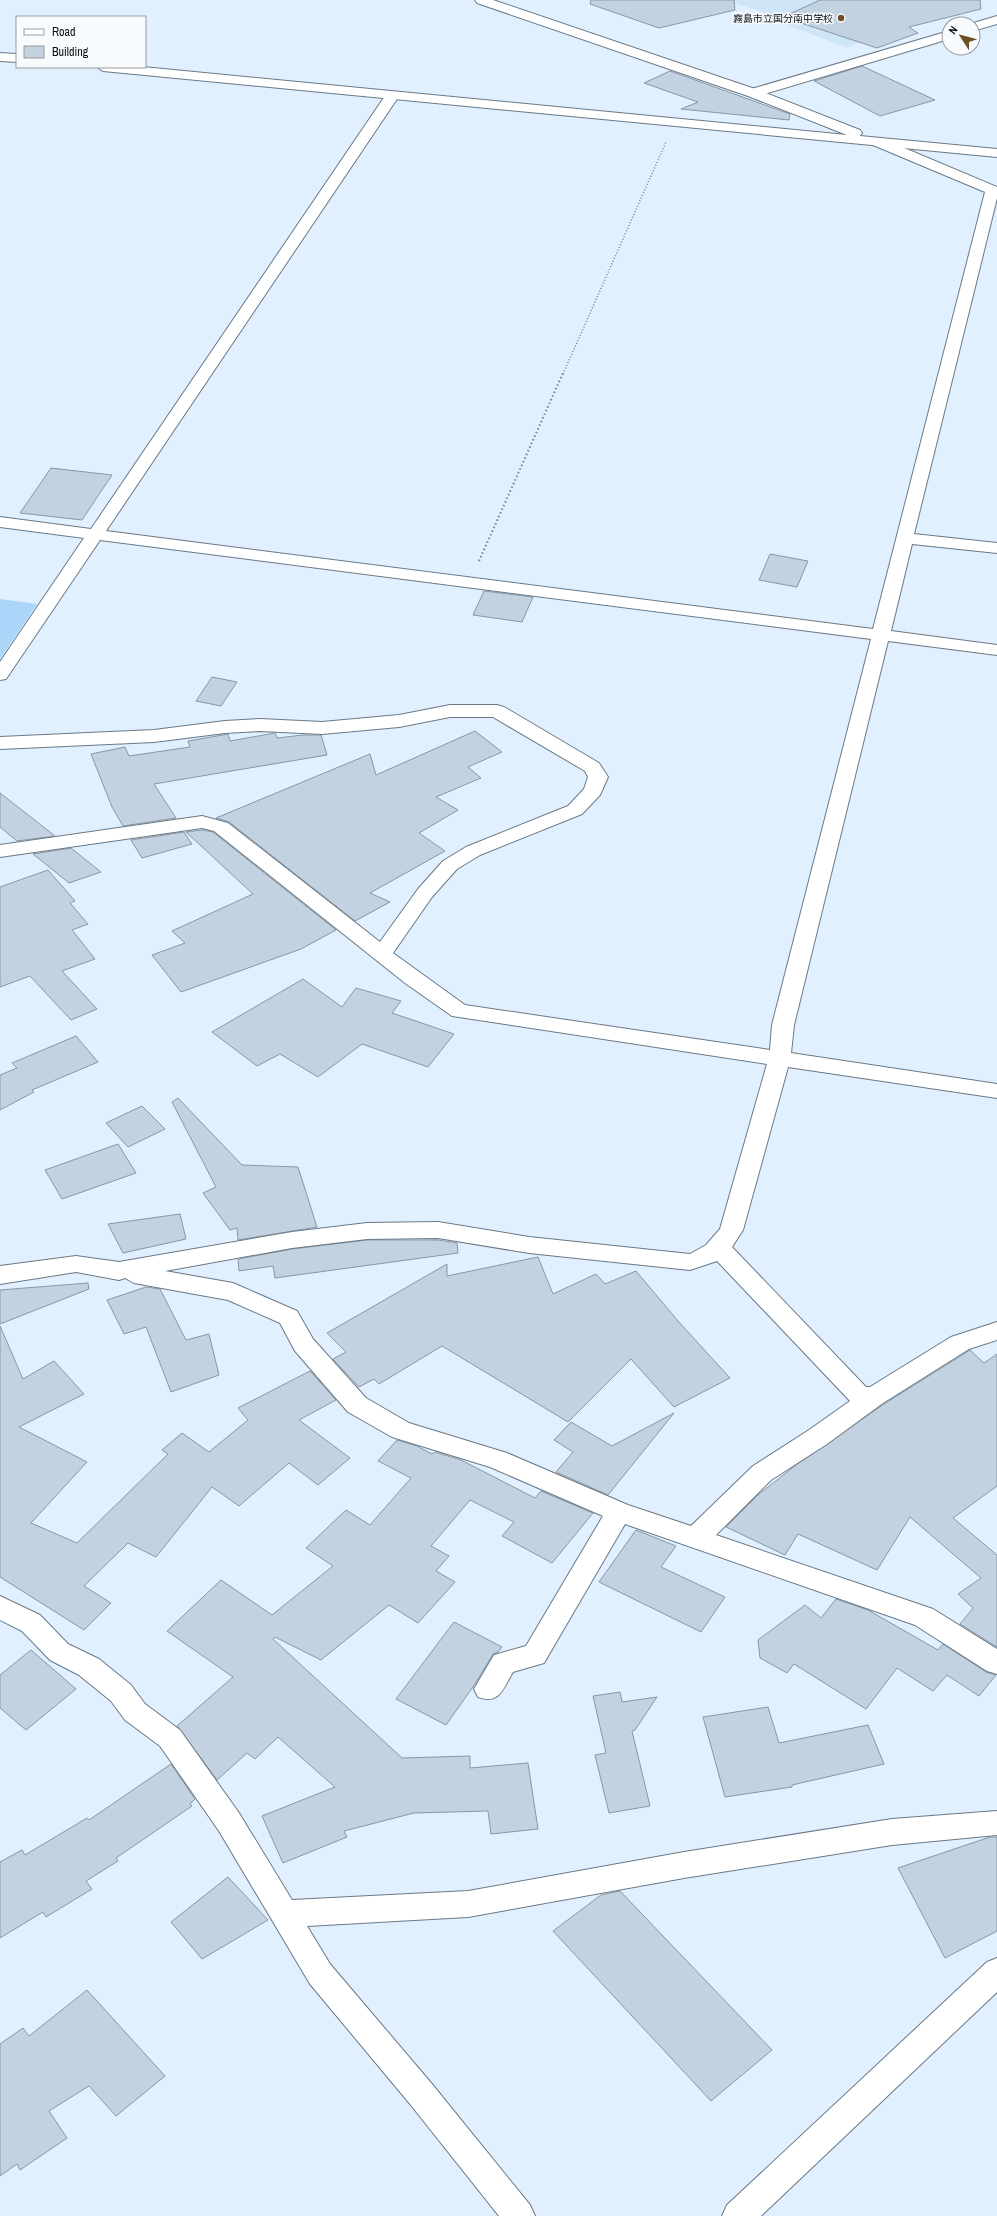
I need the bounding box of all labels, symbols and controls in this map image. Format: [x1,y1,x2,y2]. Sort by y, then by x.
place label: 霧島市立国分南中学校 [733,12,833,25]
marker: 霧島市立国分南中学校 [836,13,846,23]
legend [16,16,146,68]
north arrow [941,16,981,56]
text: N [945,23,960,37]
text: Road [52,24,76,40]
text: Building [52,44,89,60]

